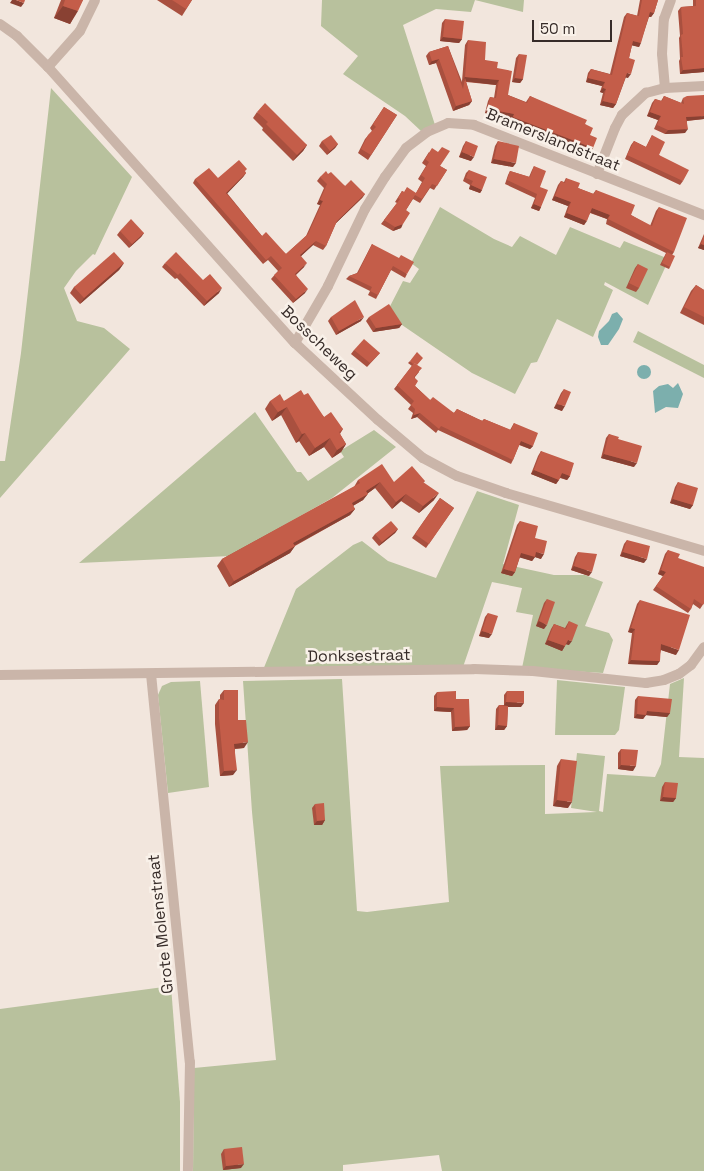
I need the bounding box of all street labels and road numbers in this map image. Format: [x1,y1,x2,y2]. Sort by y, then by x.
street label: Bramerslandstraat [483,104,623,176]
street label: Bosscheweg [277,302,361,384]
street label: Donksestraat [307,646,411,666]
street label: Grote Molenstraat [144,853,178,995]

